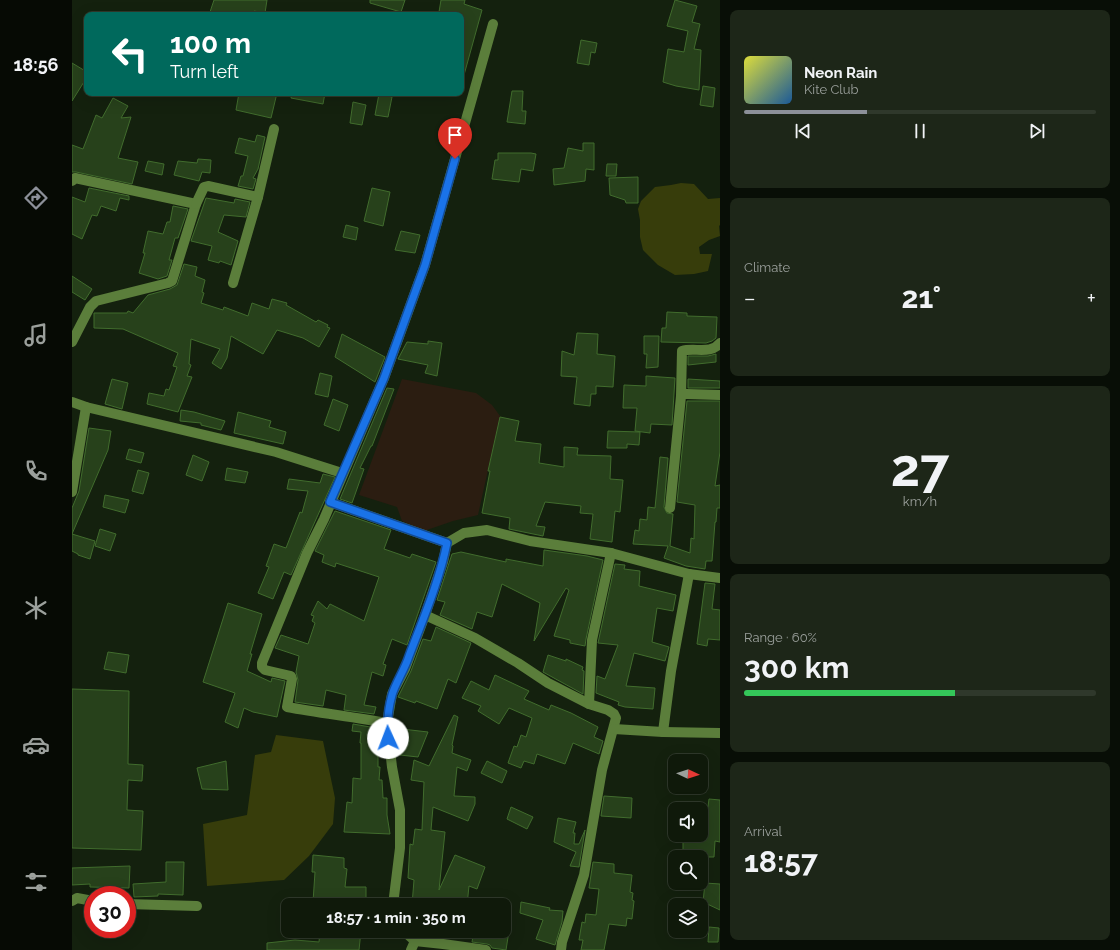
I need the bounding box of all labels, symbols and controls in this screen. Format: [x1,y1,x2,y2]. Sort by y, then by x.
text: 100 m [170,27,251,60]
icon: left [104,28,156,80]
text: 18:56 [13,54,59,75]
text: Turn left [170,61,239,82]
text: Neon Rain [804,64,877,82]
text: Kite Club [804,82,859,97]
pin [438,118,472,159]
icon: previous [792,120,814,142]
icon: pause [909,120,931,142]
icon: next [1026,120,1048,142]
icon: arrive [444,124,466,146]
icon: directions [22,184,50,212]
text: Climate [744,260,790,275]
text: 21° [902,280,941,315]
text: − [744,285,756,311]
text: + [1087,285,1096,311]
icon: music [22,321,50,349]
text: 27 [891,437,949,498]
icon: phone [22,457,50,485]
text: km/h [903,494,937,509]
icon: climate [22,594,50,622]
text: Range · 60% [744,630,817,645]
text: 300 km [744,650,849,685]
position arrow [367,717,409,759]
icon: car [22,731,50,759]
north arrow [668,754,708,794]
map controls [668,754,708,938]
button: sound [668,802,708,842]
text: Arrival [744,824,782,839]
text: 18:57 [744,844,818,879]
button: search [668,850,708,890]
icon: filters [22,868,50,896]
speed limit sign: 30 [84,886,136,938]
button: layers [668,898,708,938]
text: 18:57 · 1 min · 350 m [326,909,466,927]

